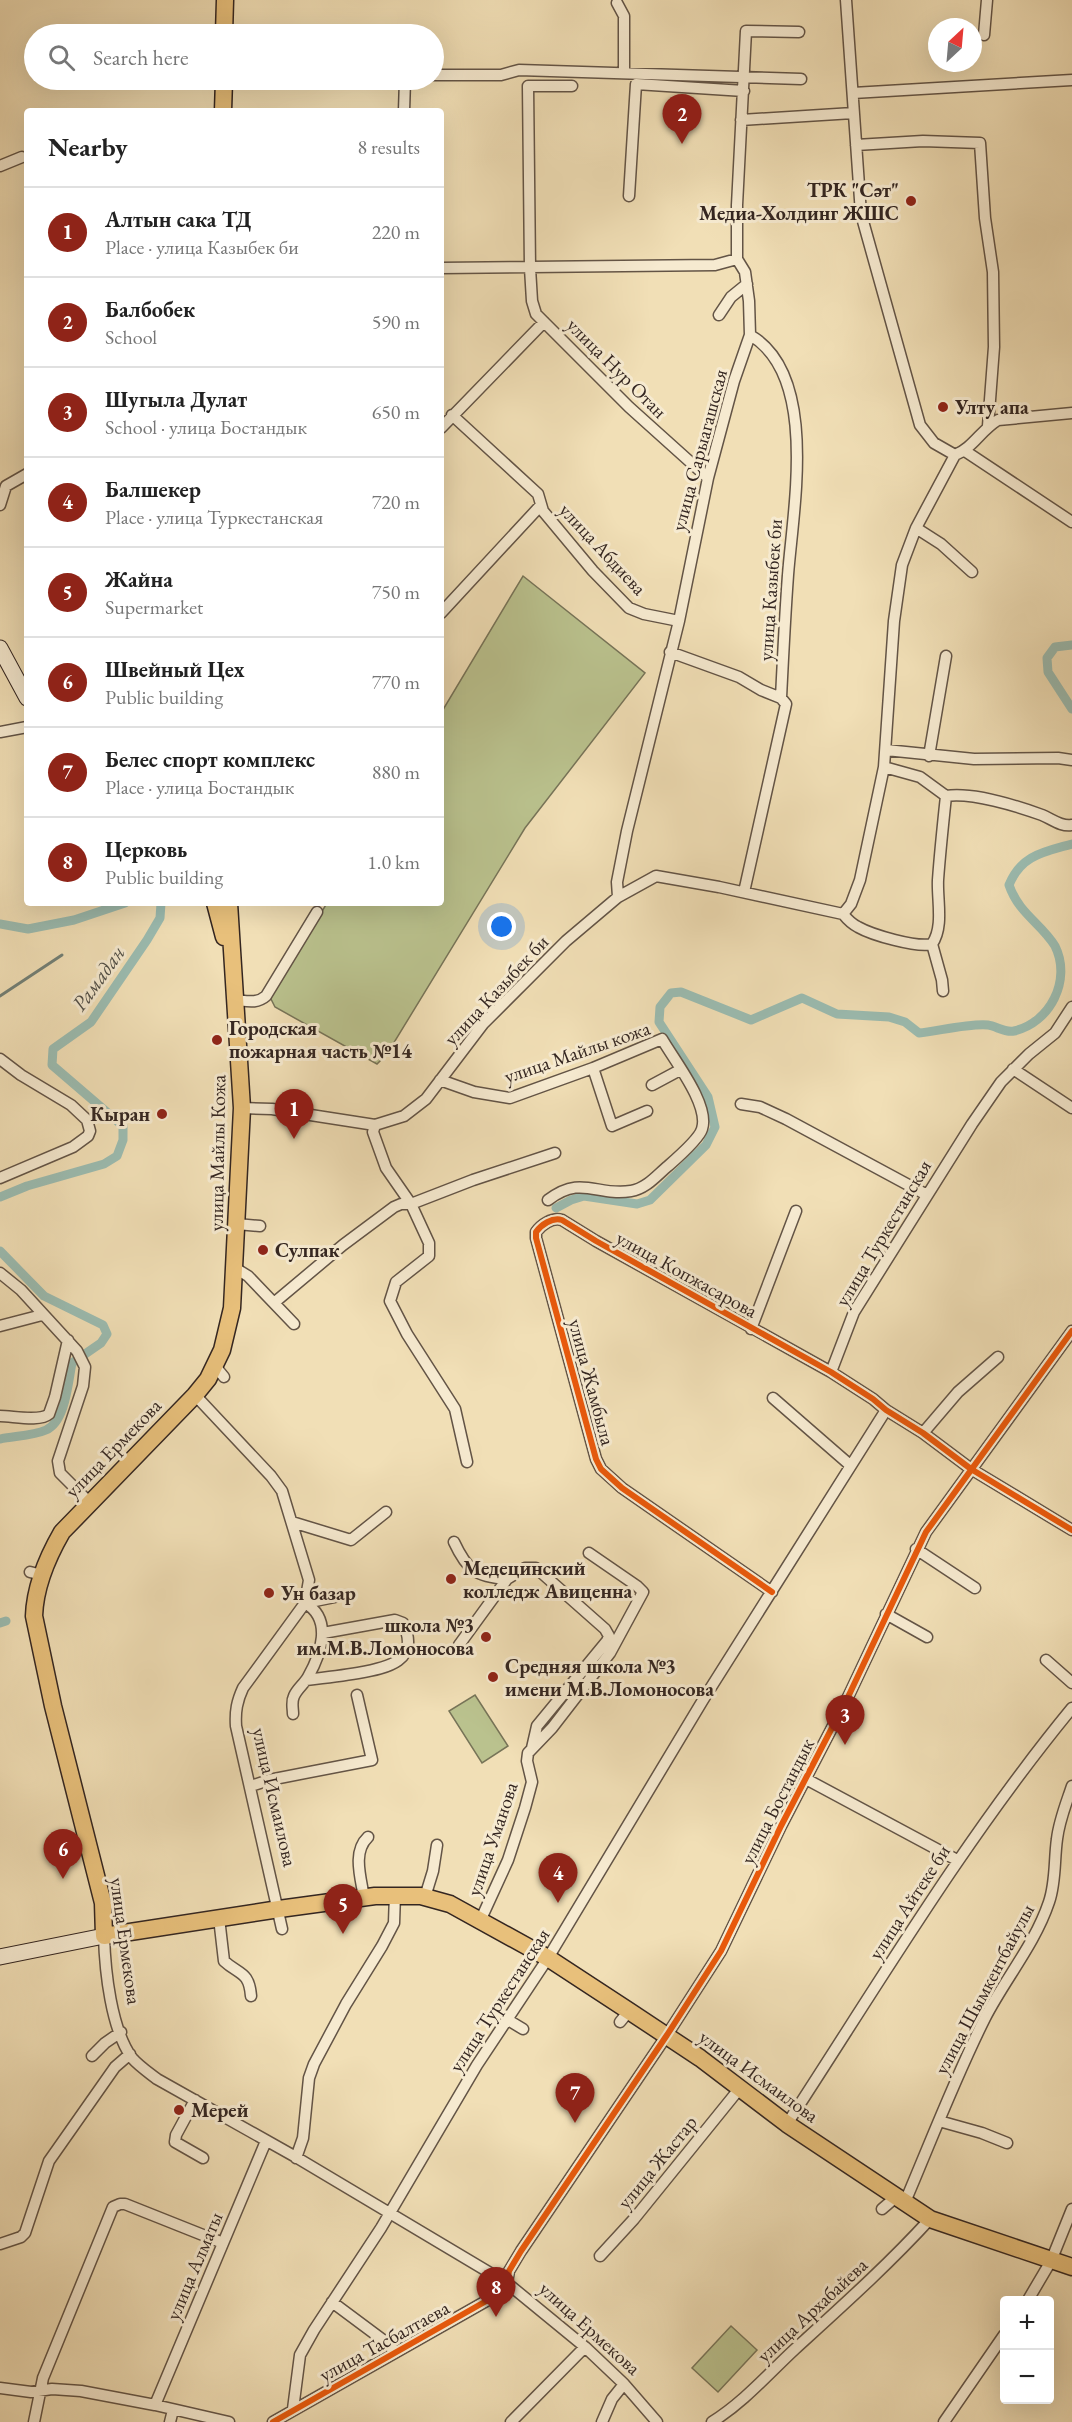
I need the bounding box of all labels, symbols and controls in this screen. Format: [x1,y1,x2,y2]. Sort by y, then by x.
north arrow [928,18,982,72]
search box [24,24,444,90]
icon: search [45,41,78,74]
text: Search here [93,43,188,72]
pin: 2 [662,94,702,144]
text: Nearby [48,130,128,164]
text: 8 results [357,134,420,160]
place label: ТРК "Сәт" Медиа-Холдинг ЖШС [699,177,899,226]
marker: ТРК "Сәт" Медиа-Холдинг ЖШС [904,194,918,208]
text: Алтын сака ТД [105,205,251,234]
text: 1 [62,219,73,245]
text: 220 m [372,219,420,245]
text: Place · улица Казыбек би [105,234,299,260]
text: Балбобек [105,295,195,324]
text: 2 [62,309,73,335]
text: 590 m [372,309,420,335]
street label: улица Нур Отан [561,312,673,424]
text: School [105,324,157,350]
street label: улица Сарыагашская [665,366,733,534]
text: Шугыла Дулат [105,385,247,414]
place label: Улту апа [954,394,1029,420]
text: 3 [62,399,73,425]
text: 650 m [372,399,420,425]
marker: Улту апа [936,400,950,414]
text: School · улица Бостандык [105,414,307,440]
text: Балшекер [105,475,201,504]
text: 4 [62,489,73,515]
text: 720 m [372,489,420,515]
street label: улица Абдиева [554,497,652,601]
text: Place · улица Туркестанская [105,504,323,530]
street label: улица Казыбек би [752,518,788,662]
text: Жайна [105,565,173,594]
text: 5 [62,579,73,605]
text: 750 m [372,579,420,605]
text: Supermarket [105,594,203,620]
text: Швейный Цех [105,655,245,684]
text: 6 [62,669,73,695]
text: 770 m [372,669,420,695]
text: Public building [105,684,223,710]
text: Белес спорт комплекс [105,745,315,774]
text: 7 [62,759,73,785]
text: 880 m [372,759,420,785]
text: Place · улица Бостандык [105,774,294,800]
text: Церковь [105,835,187,864]
text: 8 [62,849,73,875]
text: 1.0 km [367,849,420,875]
text: Public building [105,864,223,890]
your location [487,912,516,941]
street label: улица Казыбек би [438,929,554,1051]
water label: Рамадан [65,940,131,1016]
place label: Городская пожарная часть №14 [229,1015,412,1064]
street label: улица Майлы кожа [500,1015,654,1089]
marker: Городская пожарная часть №14 [210,1033,224,1047]
street label: улица Майлы Кожа [203,1074,231,1232]
pin: 1 [274,1090,314,1139]
place label: Кыран [90,1101,150,1127]
marker: Кыран [155,1107,169,1121]
street label: улица Туркестанская [829,1155,937,1311]
street label: улица Копжасарова [612,1224,762,1324]
place label: Сулпак [275,1237,340,1263]
marker: Сулпак [256,1243,270,1257]
street label: улица Жамбыла [563,1316,621,1448]
street label: улица Ермекова [59,1393,167,1503]
place label: Медецинский колледж Авиценна [463,1555,633,1604]
marker: Медецинский колледж Авиценна [444,1572,458,1586]
place label: Ун базар [280,1580,356,1606]
marker: Ун базар [262,1586,276,1600]
place label: школа №3 им.М.В.Ломоносова [296,1612,474,1661]
marker: школа №3 им.М.В.Ломоносова [479,1630,493,1644]
place label: Средняя школа №3 имени М.В.Ломоносова [505,1653,714,1702]
marker: Средняя школа №3 имени М.В.Ломоносова [486,1670,500,1684]
pin: 3 [826,1696,864,1745]
street label: улица Исмаилова [246,1725,304,1869]
street label: улица Бостандык [734,1733,820,1868]
street label: улица Уманова [460,1779,524,1899]
pin: 6 [44,1830,82,1879]
street label: улица Айтеке би [862,1839,956,1964]
pin: 4 [538,1854,578,1903]
street label: улица Ермекова [104,1876,148,2006]
pin: 5 [324,1884,362,1934]
street label: улица Шымкентбайулы [928,1899,1040,2079]
street label: улица Туркестанская [443,1923,555,2077]
street label: улица Исмаилова [694,2024,824,2128]
pin: 7 [556,2074,594,2123]
place label: Мерей [191,2097,249,2123]
marker: Мерей [172,2103,186,2117]
street label: улица Жастар [611,2110,703,2214]
street label: улица Алматы [160,2208,228,2324]
street label: улица Архабайева [751,2252,873,2368]
pin: 8 [476,2268,516,2317]
street label: улица Ермекова [534,2276,646,2380]
street label: улица Тасбалтаева [314,2294,454,2388]
map controls [1000,2296,1054,2404]
button: + [1000,2296,1054,2350]
button: − [1000,2350,1054,2404]

